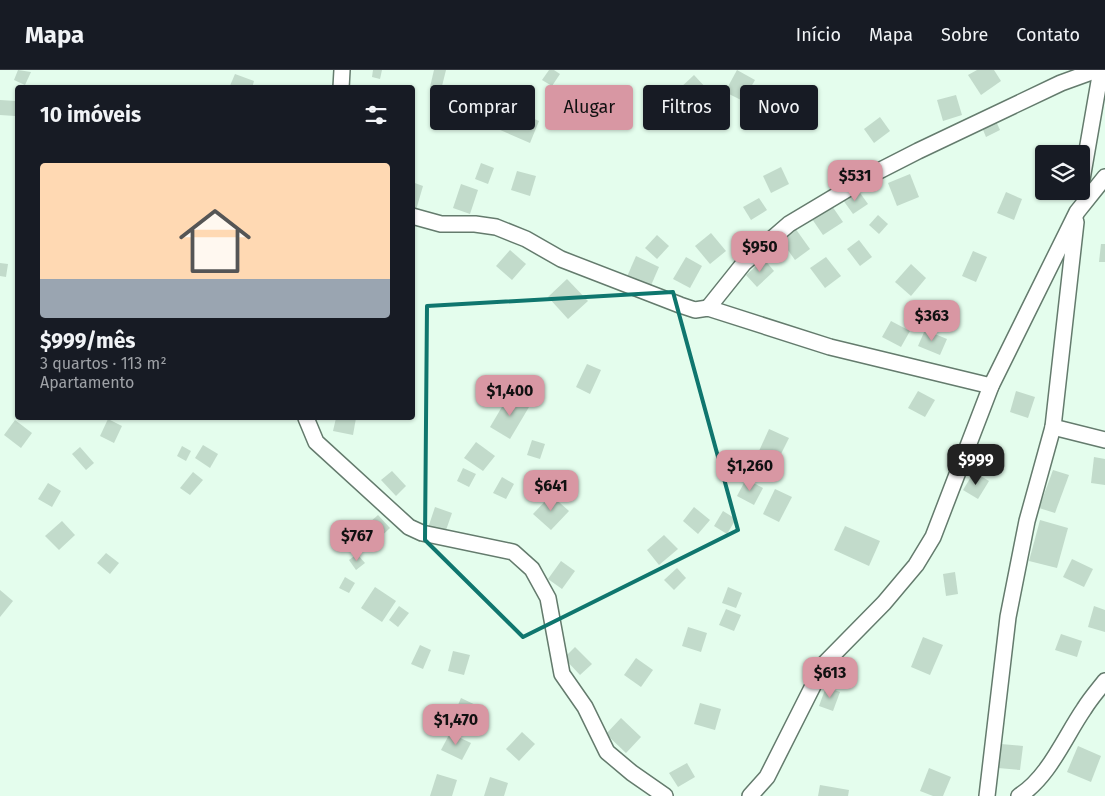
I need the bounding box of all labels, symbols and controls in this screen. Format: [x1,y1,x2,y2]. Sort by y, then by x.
text: Mapa [25,21,84,49]
text: Início [796,24,841,46]
text: Mapa [869,24,913,46]
text: Sobre [941,24,988,46]
text: Contato [1016,24,1080,46]
chip: Comprar [430,85,535,130]
chip: Alugar [545,85,633,130]
chip: Filtros [643,85,730,130]
chip: Novo [740,85,818,130]
icon: filters [362,101,390,129]
text: 10 imóveis [40,102,141,128]
map controls [1035,145,1090,200]
button: layers [1035,145,1090,200]
pin: $531 [825,160,885,202]
text: $531 [839,166,871,185]
icon: home [170,196,260,286]
pin: $950 [730,230,790,273]
text: $950 [742,237,778,256]
pin: $363 [902,300,962,342]
text: $363 [915,306,949,325]
text: $999/mês [40,328,135,354]
text: 3 quartos · 113 m² [40,354,167,373]
text: Apartamento [40,373,134,392]
pin: $1,400 [469,374,551,417]
text: $1,400 [487,381,533,400]
pin: $999 [946,444,1006,486]
pin: $1,260 [709,450,791,492]
text: $999 [958,450,994,469]
text: $1,260 [727,456,773,475]
pin: $641 [521,470,581,512]
text: $641 [534,476,568,495]
pin: $767 [327,520,387,562]
text: $767 [341,526,373,545]
pin: $613 [800,656,860,699]
text: $613 [814,663,846,682]
pin: $1,470 [415,704,497,746]
text: $1,470 [434,710,478,729]

